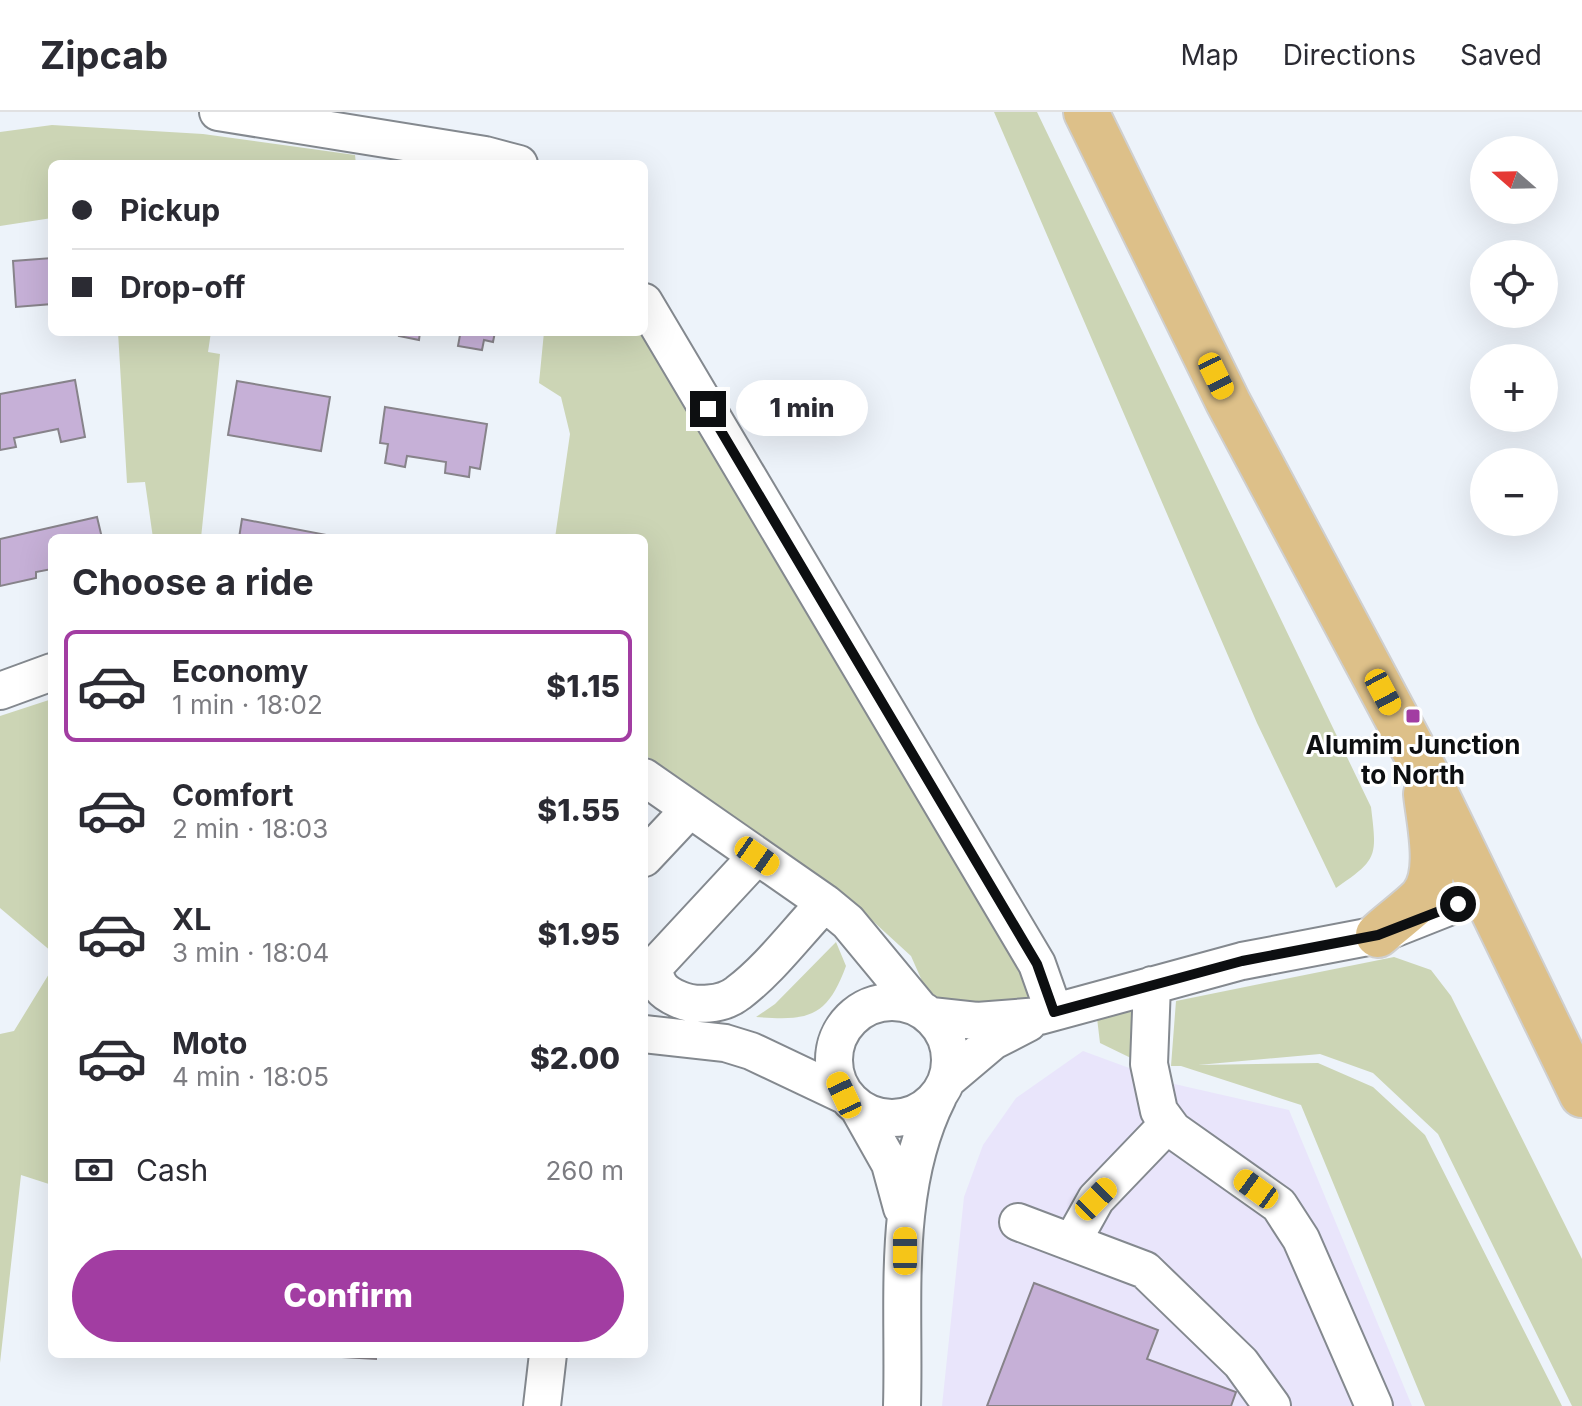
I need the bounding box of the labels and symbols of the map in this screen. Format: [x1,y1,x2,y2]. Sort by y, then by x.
north arrow [1470,136,1558,224]
car [1195,349,1237,403]
callout: 1 min [736,381,868,437]
route end [690,391,726,427]
car [1361,665,1405,719]
marker: Alumim Junction to North [1404,707,1422,725]
place label: Alumim Junction to North [1306,729,1520,790]
car [730,832,784,880]
route start [1440,886,1476,922]
car [823,1068,865,1122]
car [1230,1165,1282,1213]
car [1071,1173,1121,1225]
car [893,1227,917,1275]

